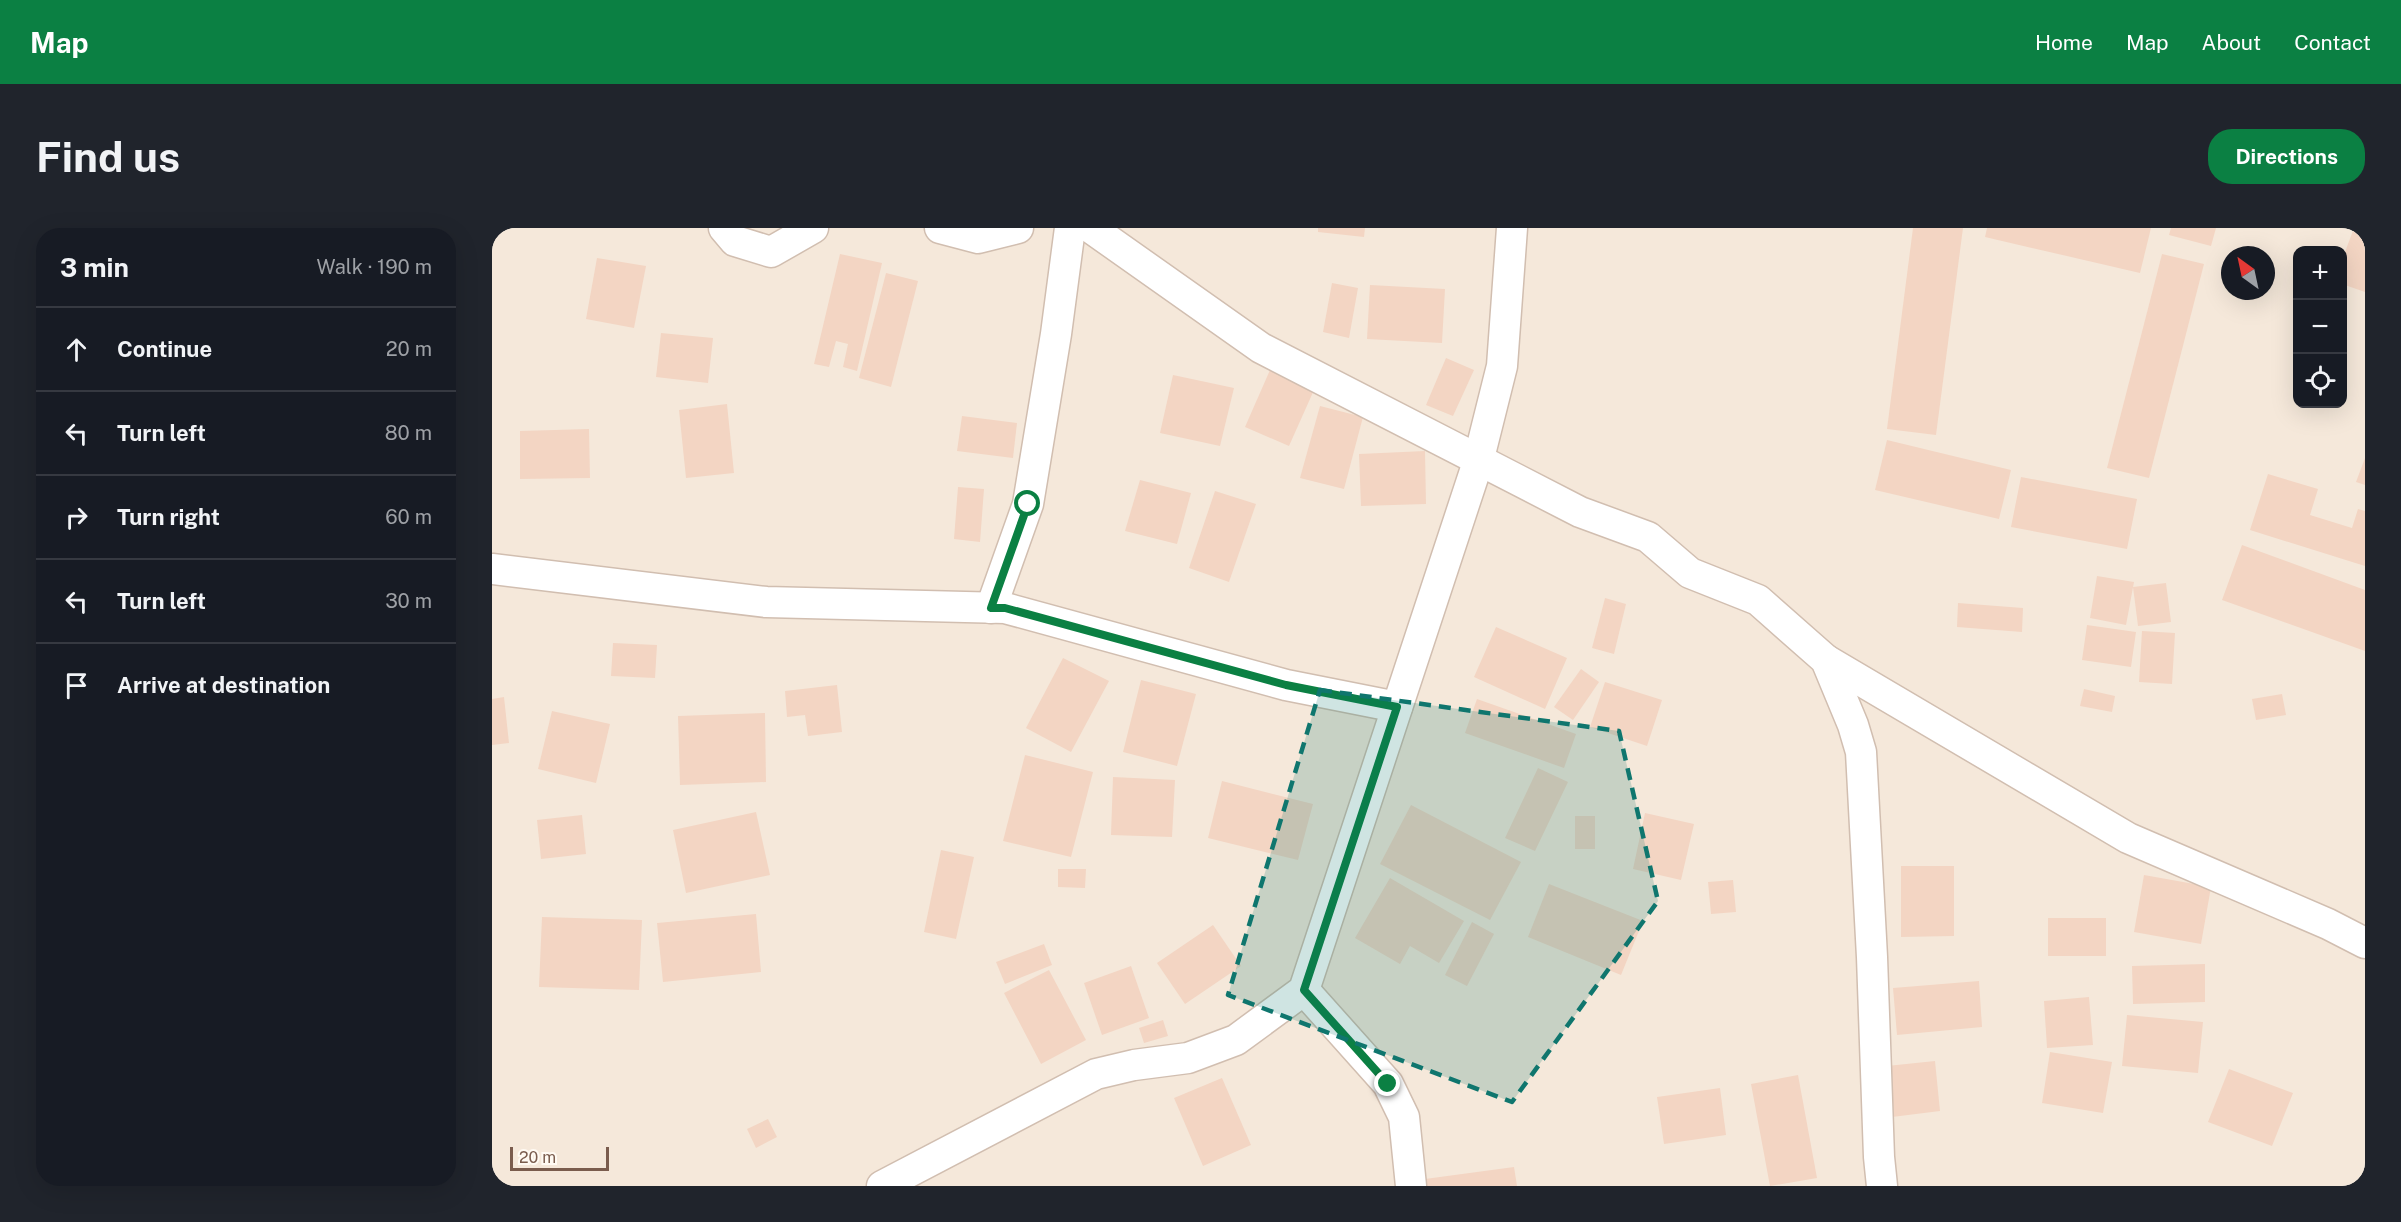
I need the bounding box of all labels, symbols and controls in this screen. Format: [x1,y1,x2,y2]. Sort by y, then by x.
text: Map [30,26,89,59]
text: Home [2035,30,2093,55]
text: Map [2126,30,2169,55]
text: About [2202,30,2261,55]
text: Contact [2294,30,2371,55]
button: Directions [2208,129,2365,184]
text: Find us [36,132,180,181]
north arrow [2221,246,2275,300]
map controls [2293,246,2347,408]
button: + [2293,246,2347,300]
text: 3 min [60,252,129,283]
text: Walk · 190 m [316,255,432,279]
button: − [2293,300,2347,354]
icon: ahead [60,333,93,366]
text: Continue [117,336,212,362]
text: 20 m [386,337,432,361]
button: locate [2293,354,2347,408]
icon: left [60,417,93,450]
text: Turn left [117,420,206,446]
text: 80 m [385,421,432,445]
route start [1014,490,1040,516]
icon: right [60,501,93,534]
text: Turn right [117,504,220,530]
text: 60 m [385,505,432,529]
icon: left [60,585,93,618]
text: Turn left [117,588,206,614]
text: 30 m [385,589,432,613]
icon: arrive [60,669,93,702]
text: Arrive at destination [117,672,330,698]
route end [1374,1070,1400,1096]
scale bar [510,1144,609,1172]
text: 20 m [519,1148,556,1167]

